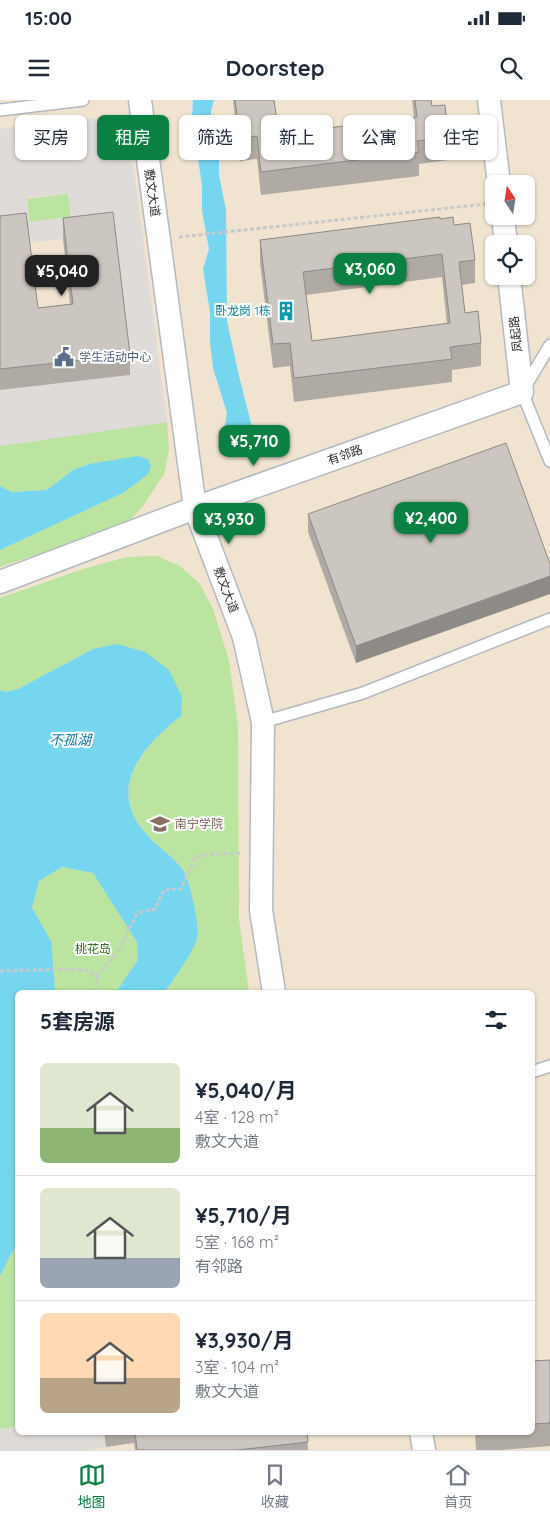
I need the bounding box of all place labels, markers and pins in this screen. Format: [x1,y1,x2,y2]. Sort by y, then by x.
pin: ¥3,060 [329,252,411,295]
pin: ¥5,040 [21,254,103,297]
building icon: 卧龙岗 1栋 [275,300,297,322]
place label: 卧龙岗 1栋 [215,303,271,318]
public building icon: 学生活动中心 [53,346,75,368]
place label: 学生活动中心 [79,349,151,364]
pin: ¥5,710 [213,424,295,467]
pin: ¥3,930 [188,502,270,545]
pin: ¥2,400 [390,502,472,544]
school or university icon: 南宁学院 [149,813,171,835]
place label: 南宁学院 [175,816,223,831]

